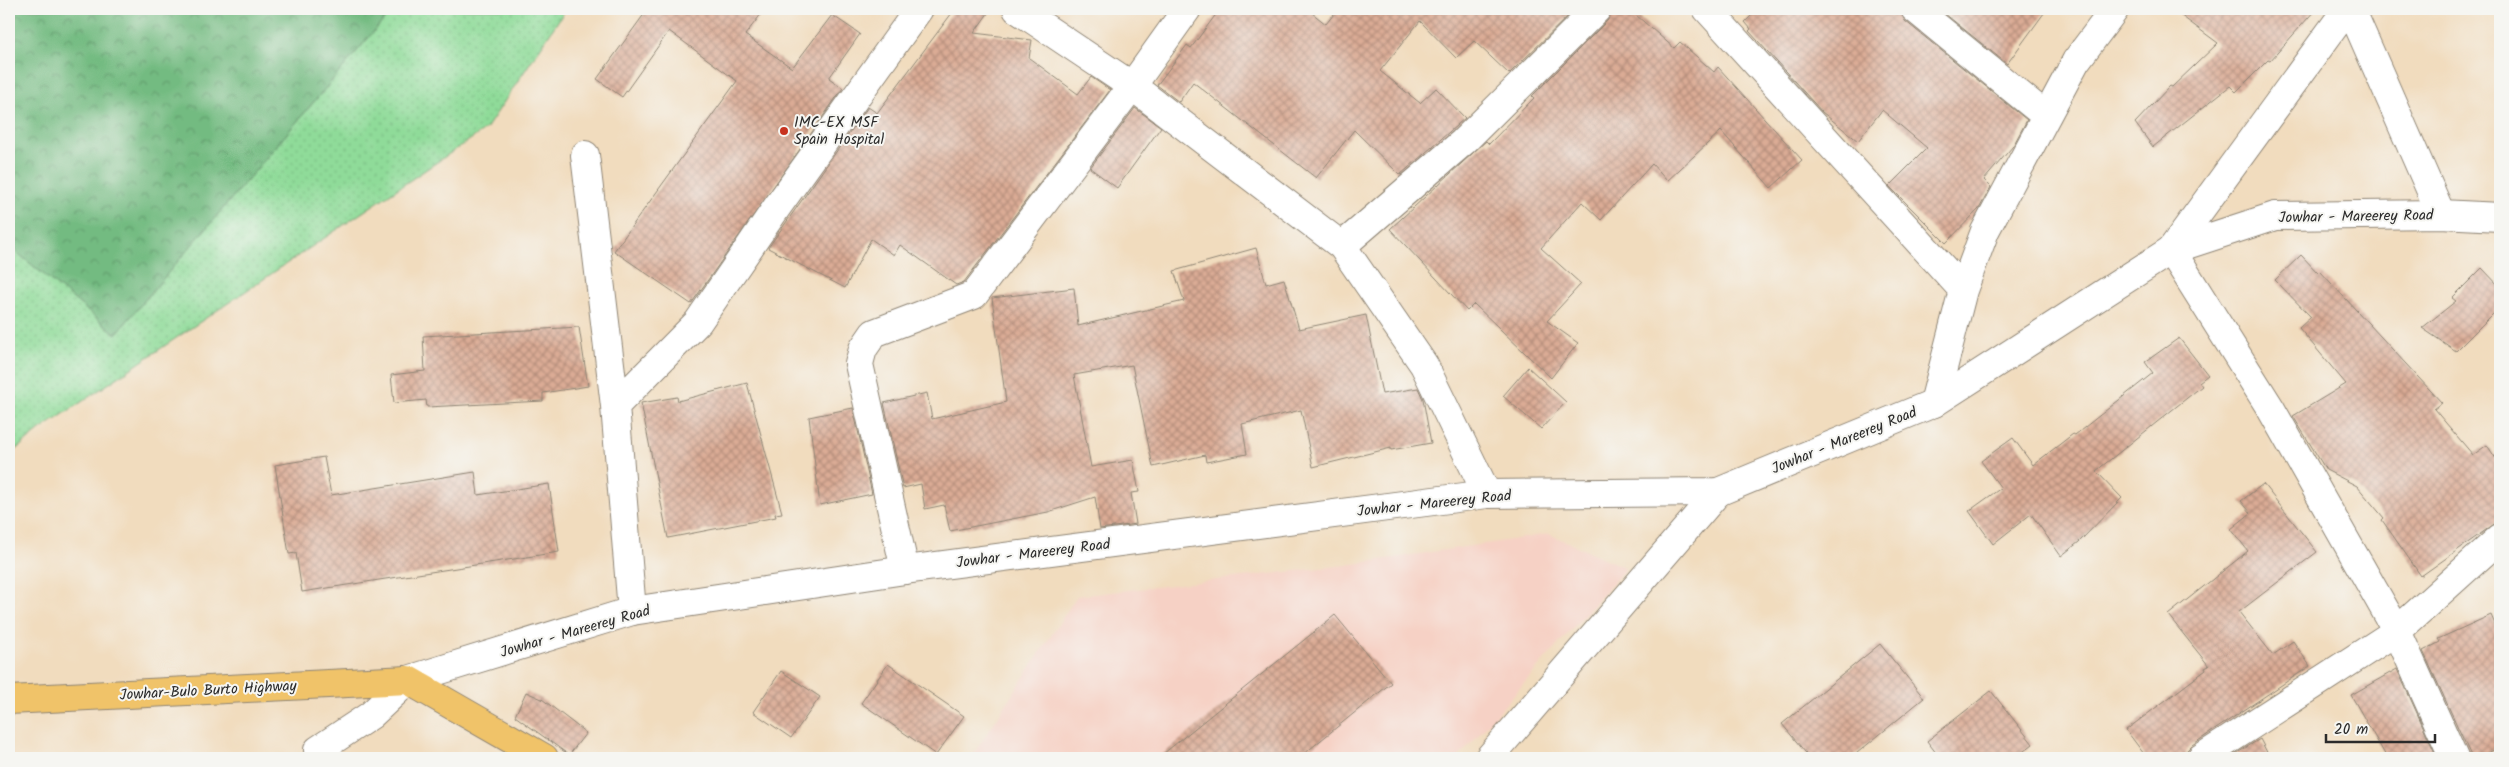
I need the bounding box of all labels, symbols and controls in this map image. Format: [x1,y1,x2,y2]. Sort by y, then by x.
place label: IMC-EX MSF Spain Hospital [794,111,885,152]
marker: IMC-EX MSF Spain Hospital [778,125,790,137]
street label: Jowhar - Mareerey Road [2278,204,2434,230]
street label: Jowhar - Mareerey Road [1768,401,1921,481]
street label: Jowhar - Mareerey Road [1356,484,1513,524]
street label: Jowhar - Mareerey Road [955,533,1112,575]
street label: Jowhar - Mareerey Road [497,599,654,665]
street label: Jowhar-Bulo Burto Highway [119,674,298,708]
scale bar [2326,712,2435,744]
text: 20 m [2334,718,2368,742]

